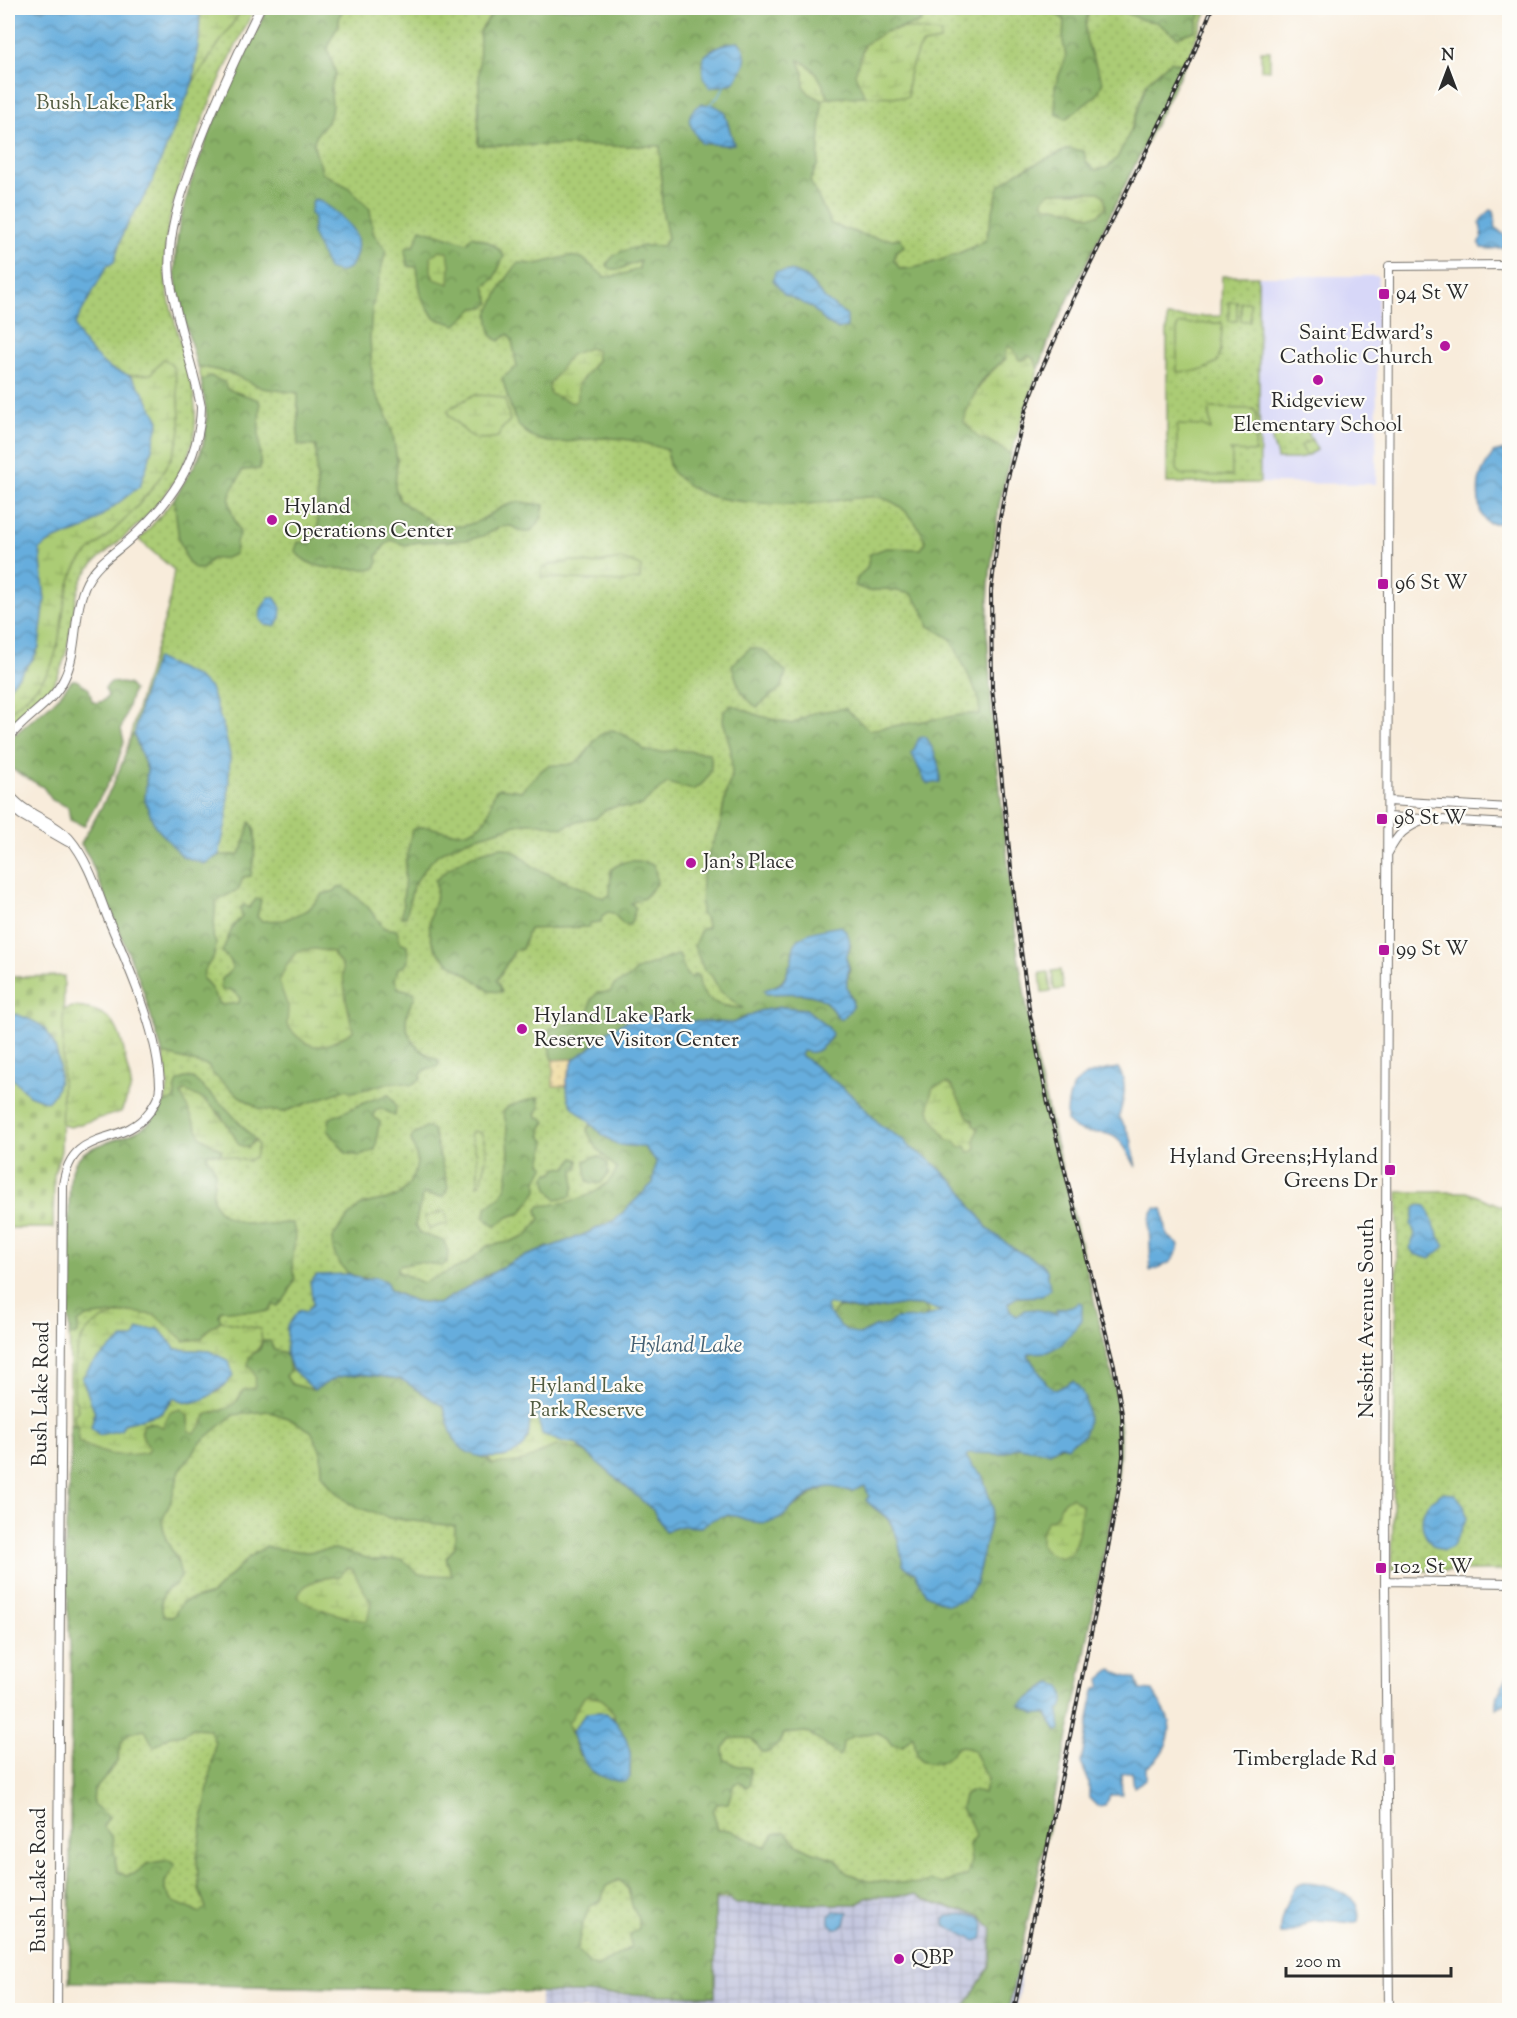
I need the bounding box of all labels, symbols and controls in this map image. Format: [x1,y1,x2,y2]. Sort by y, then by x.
north arrow [1418,39,1478,99]
text: N [1442,45,1455,68]
park label: Bush Lake Park [36,89,175,119]
place label: 94 St W [1396,279,1469,309]
marker: 94 St W [1377,287,1391,301]
place label: Saint Edward's Catholic Church [1280,319,1433,373]
marker: Saint Edward's Catholic Church [1438,339,1452,353]
marker: Ridgeview Elementary School [1311,373,1325,387]
place label: Ridgeview Elementary School [1233,387,1403,441]
place label: Hyland Operations Center [284,493,454,547]
marker: Hyland Operations Center [265,513,279,527]
place label: 96 St W [1395,569,1468,599]
marker: 96 St W [1376,577,1390,591]
place label: 98 St W [1394,804,1467,834]
marker: 98 St W [1375,812,1389,826]
place label: Jan's Place [702,848,795,878]
marker: Jan's Place [684,856,698,870]
place label: 99 St W [1396,935,1468,965]
marker: 99 St W [1377,943,1391,957]
place label: Hyland Lake Park Reserve Visitor Center [534,1002,739,1056]
marker: Hyland Lake Park Reserve Visitor Center [515,1022,529,1036]
place label: Hyland Greens;Hyland Greens Dr [1170,1143,1378,1197]
marker: Hyland Greens;Hyland Greens Dr [1383,1163,1397,1177]
street label: Nesbitt Avenue South [1353,1218,1383,1418]
street label: Bush Lake Road [26,1321,58,1467]
water label: Hyland Lake [630,1331,742,1363]
park label: Hyland Lake Park Reserve [530,1372,644,1426]
place label: 102 St W [1393,1553,1473,1583]
marker: 102 St W [1374,1561,1388,1575]
place label: Timberglade Rd [1233,1745,1377,1775]
marker: Timberglade Rd [1382,1753,1396,1767]
street label: Bush Lake Road [25,1807,55,1953]
scale bar [1286,1940,1451,1978]
place label: QBP [911,1944,954,1974]
text: 200 m [1295,1950,1341,1976]
marker: QBP [892,1952,906,1966]

